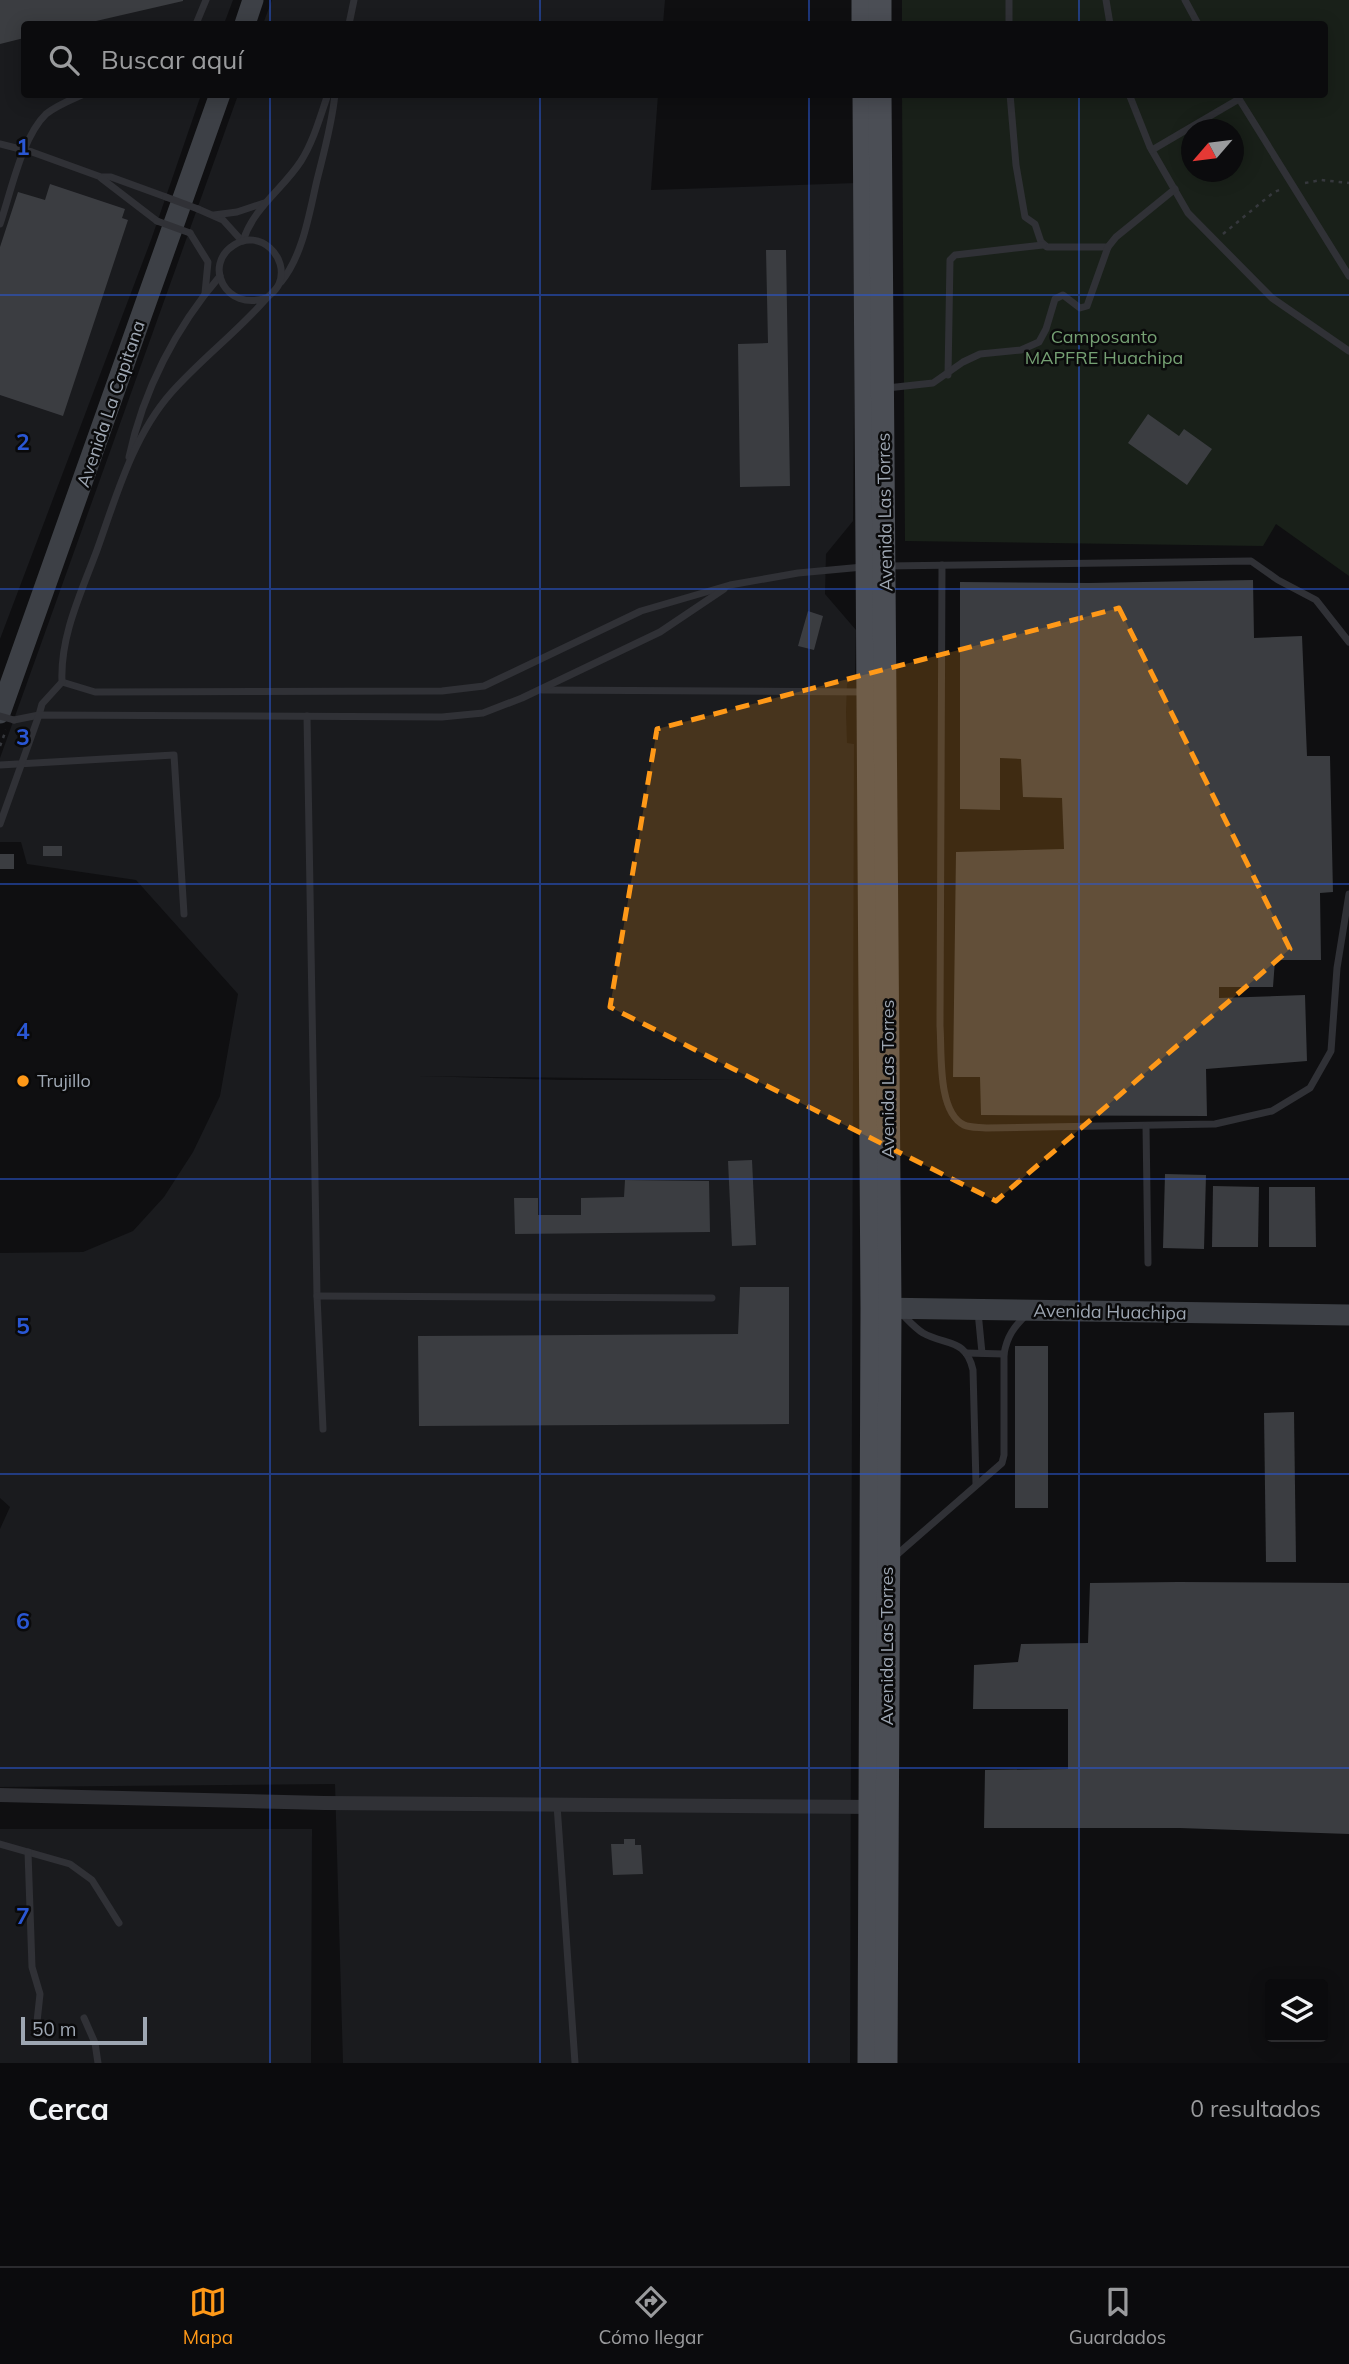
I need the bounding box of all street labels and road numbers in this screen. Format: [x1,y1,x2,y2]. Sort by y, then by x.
street label: Avenida La Capitana [71,317,150,490]
street label: Avenida Las Torres [872,432,897,592]
street label: Avenida Las Torres [876,1000,899,1158]
street label: Avenida Huachipa [1033,1299,1187,1324]
street label: Avenida Las Torres [875,1567,898,1725]

